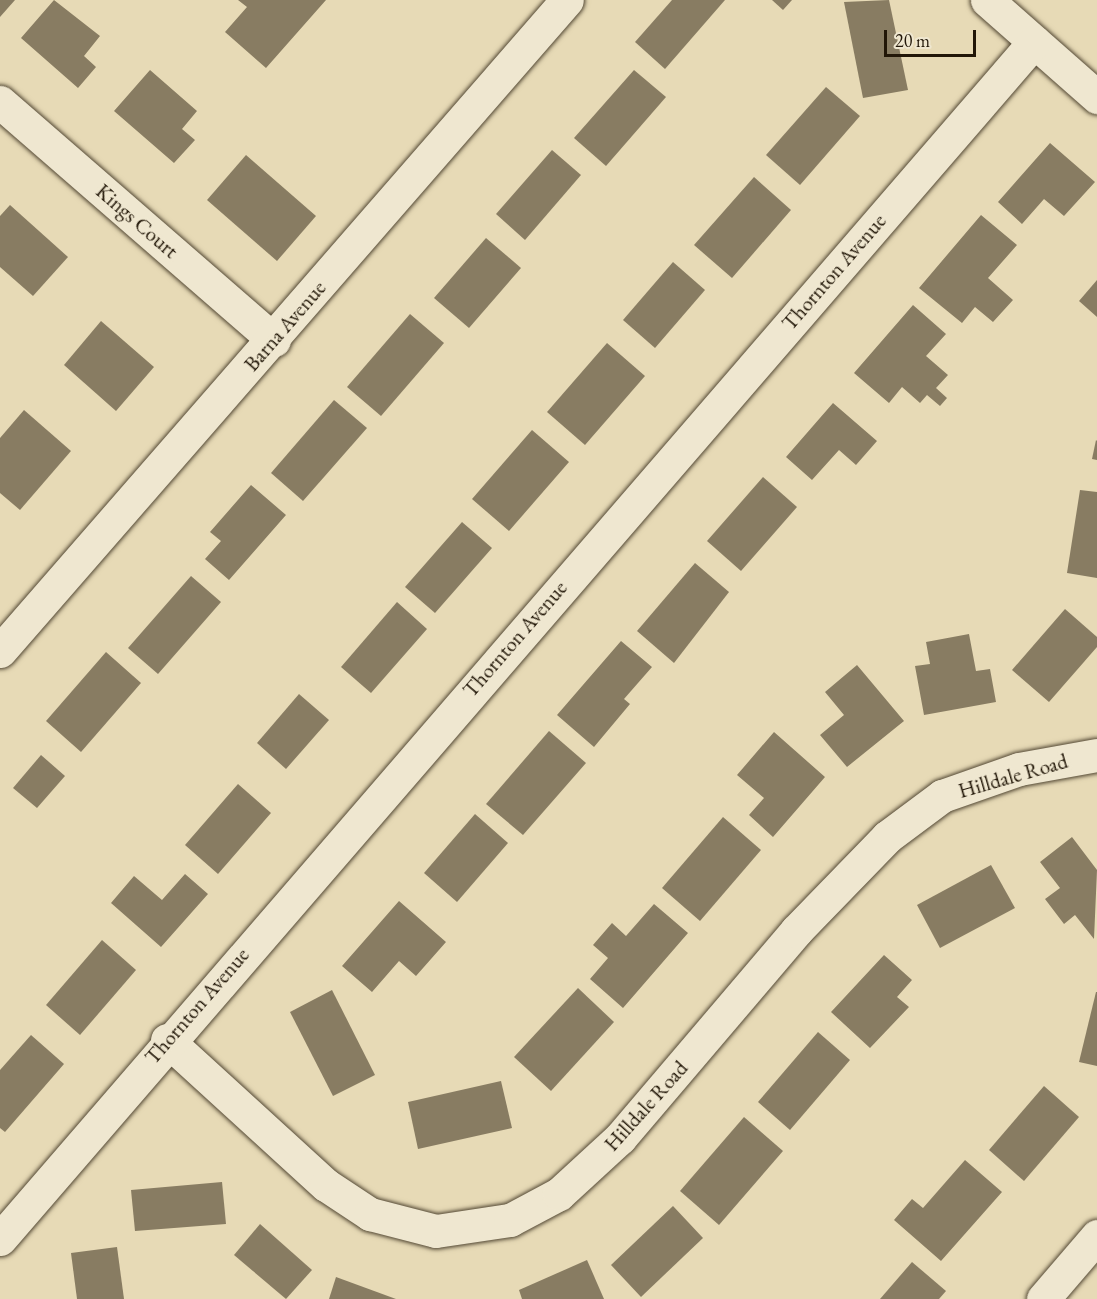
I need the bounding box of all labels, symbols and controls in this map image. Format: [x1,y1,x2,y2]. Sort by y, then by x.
scale bar [887,18,978,56]
text: 20 m [895,29,930,52]
street label: Kings Court [91,178,183,264]
street label: Thornton Avenue [777,209,891,335]
street label: Barna Avenue [239,276,331,376]
street label: Thornton Avenue [458,576,572,702]
street label: Hilldale Road [955,748,1071,804]
street label: Thornton Avenue [140,943,254,1069]
street label: Hilldale Road [599,1056,693,1156]

